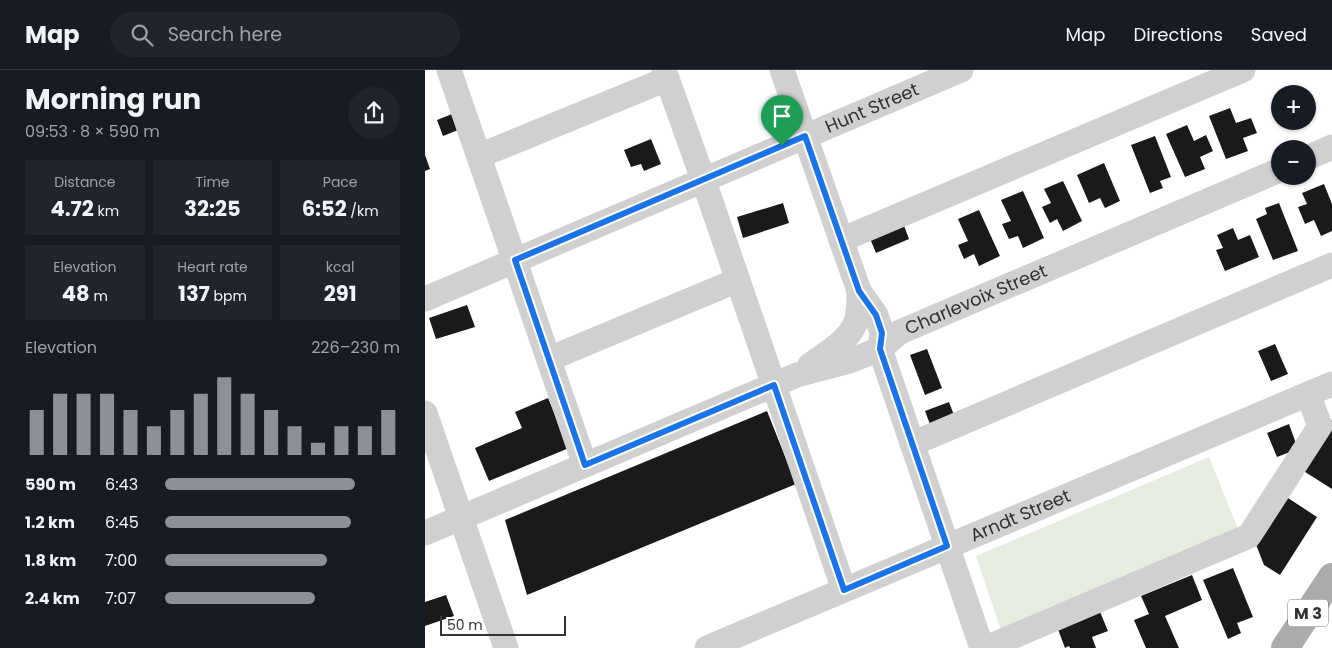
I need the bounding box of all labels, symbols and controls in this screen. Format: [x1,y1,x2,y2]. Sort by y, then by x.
search box [110,12,460,57]
text: Map [25,18,80,51]
icon: search [128,21,156,49]
text: Search here [168,21,282,48]
text: Map [1066,22,1105,47]
text: Directions [1133,22,1223,47]
text: Saved [1251,22,1307,47]
street label: Hunt Street [821,77,922,139]
text: Morning run [25,80,201,119]
map controls [1271,85,1316,185]
button: + [1271,85,1316,130]
button: share [348,87,400,139]
pin [761,95,803,146]
icon: arrive [768,102,796,130]
text: 09:53 · 8 × 590 m [25,120,160,143]
button: − [1271,140,1316,185]
text: Distance [54,172,116,192]
text: Time [195,172,230,192]
text: Pace [323,172,358,192]
text: 4.72 [50,194,94,223]
text: 32:25 [184,194,241,223]
text: 6:52 [302,194,347,223]
text: km [94,201,119,221]
text: /km [347,201,379,221]
text: Elevation [53,257,116,277]
text: Heart rate [177,257,248,277]
text: kcal [326,257,354,277]
street label: Charlevoix Street [901,258,1051,341]
text: 48 [62,279,90,308]
text: 137 [178,279,210,308]
text: 291 [324,279,357,308]
text: m [90,286,108,306]
text: bpm [210,286,247,306]
text: Elevation [25,336,97,359]
text: 226–230 m [311,336,400,359]
text: 590 m [25,473,76,496]
text: 6:43 [105,473,138,496]
street label: Arndt Street [966,483,1074,548]
text: 1.2 km [25,511,75,534]
text: 6:45 [105,511,139,534]
text: 1.8 km [25,549,76,572]
text: 7:00 [105,549,137,572]
text: 2.4 km [25,587,80,610]
text: 7:07 [105,587,136,610]
road number: M 3 [1288,600,1328,626]
scale bar [440,613,566,636]
text: 50 m [447,615,483,635]

